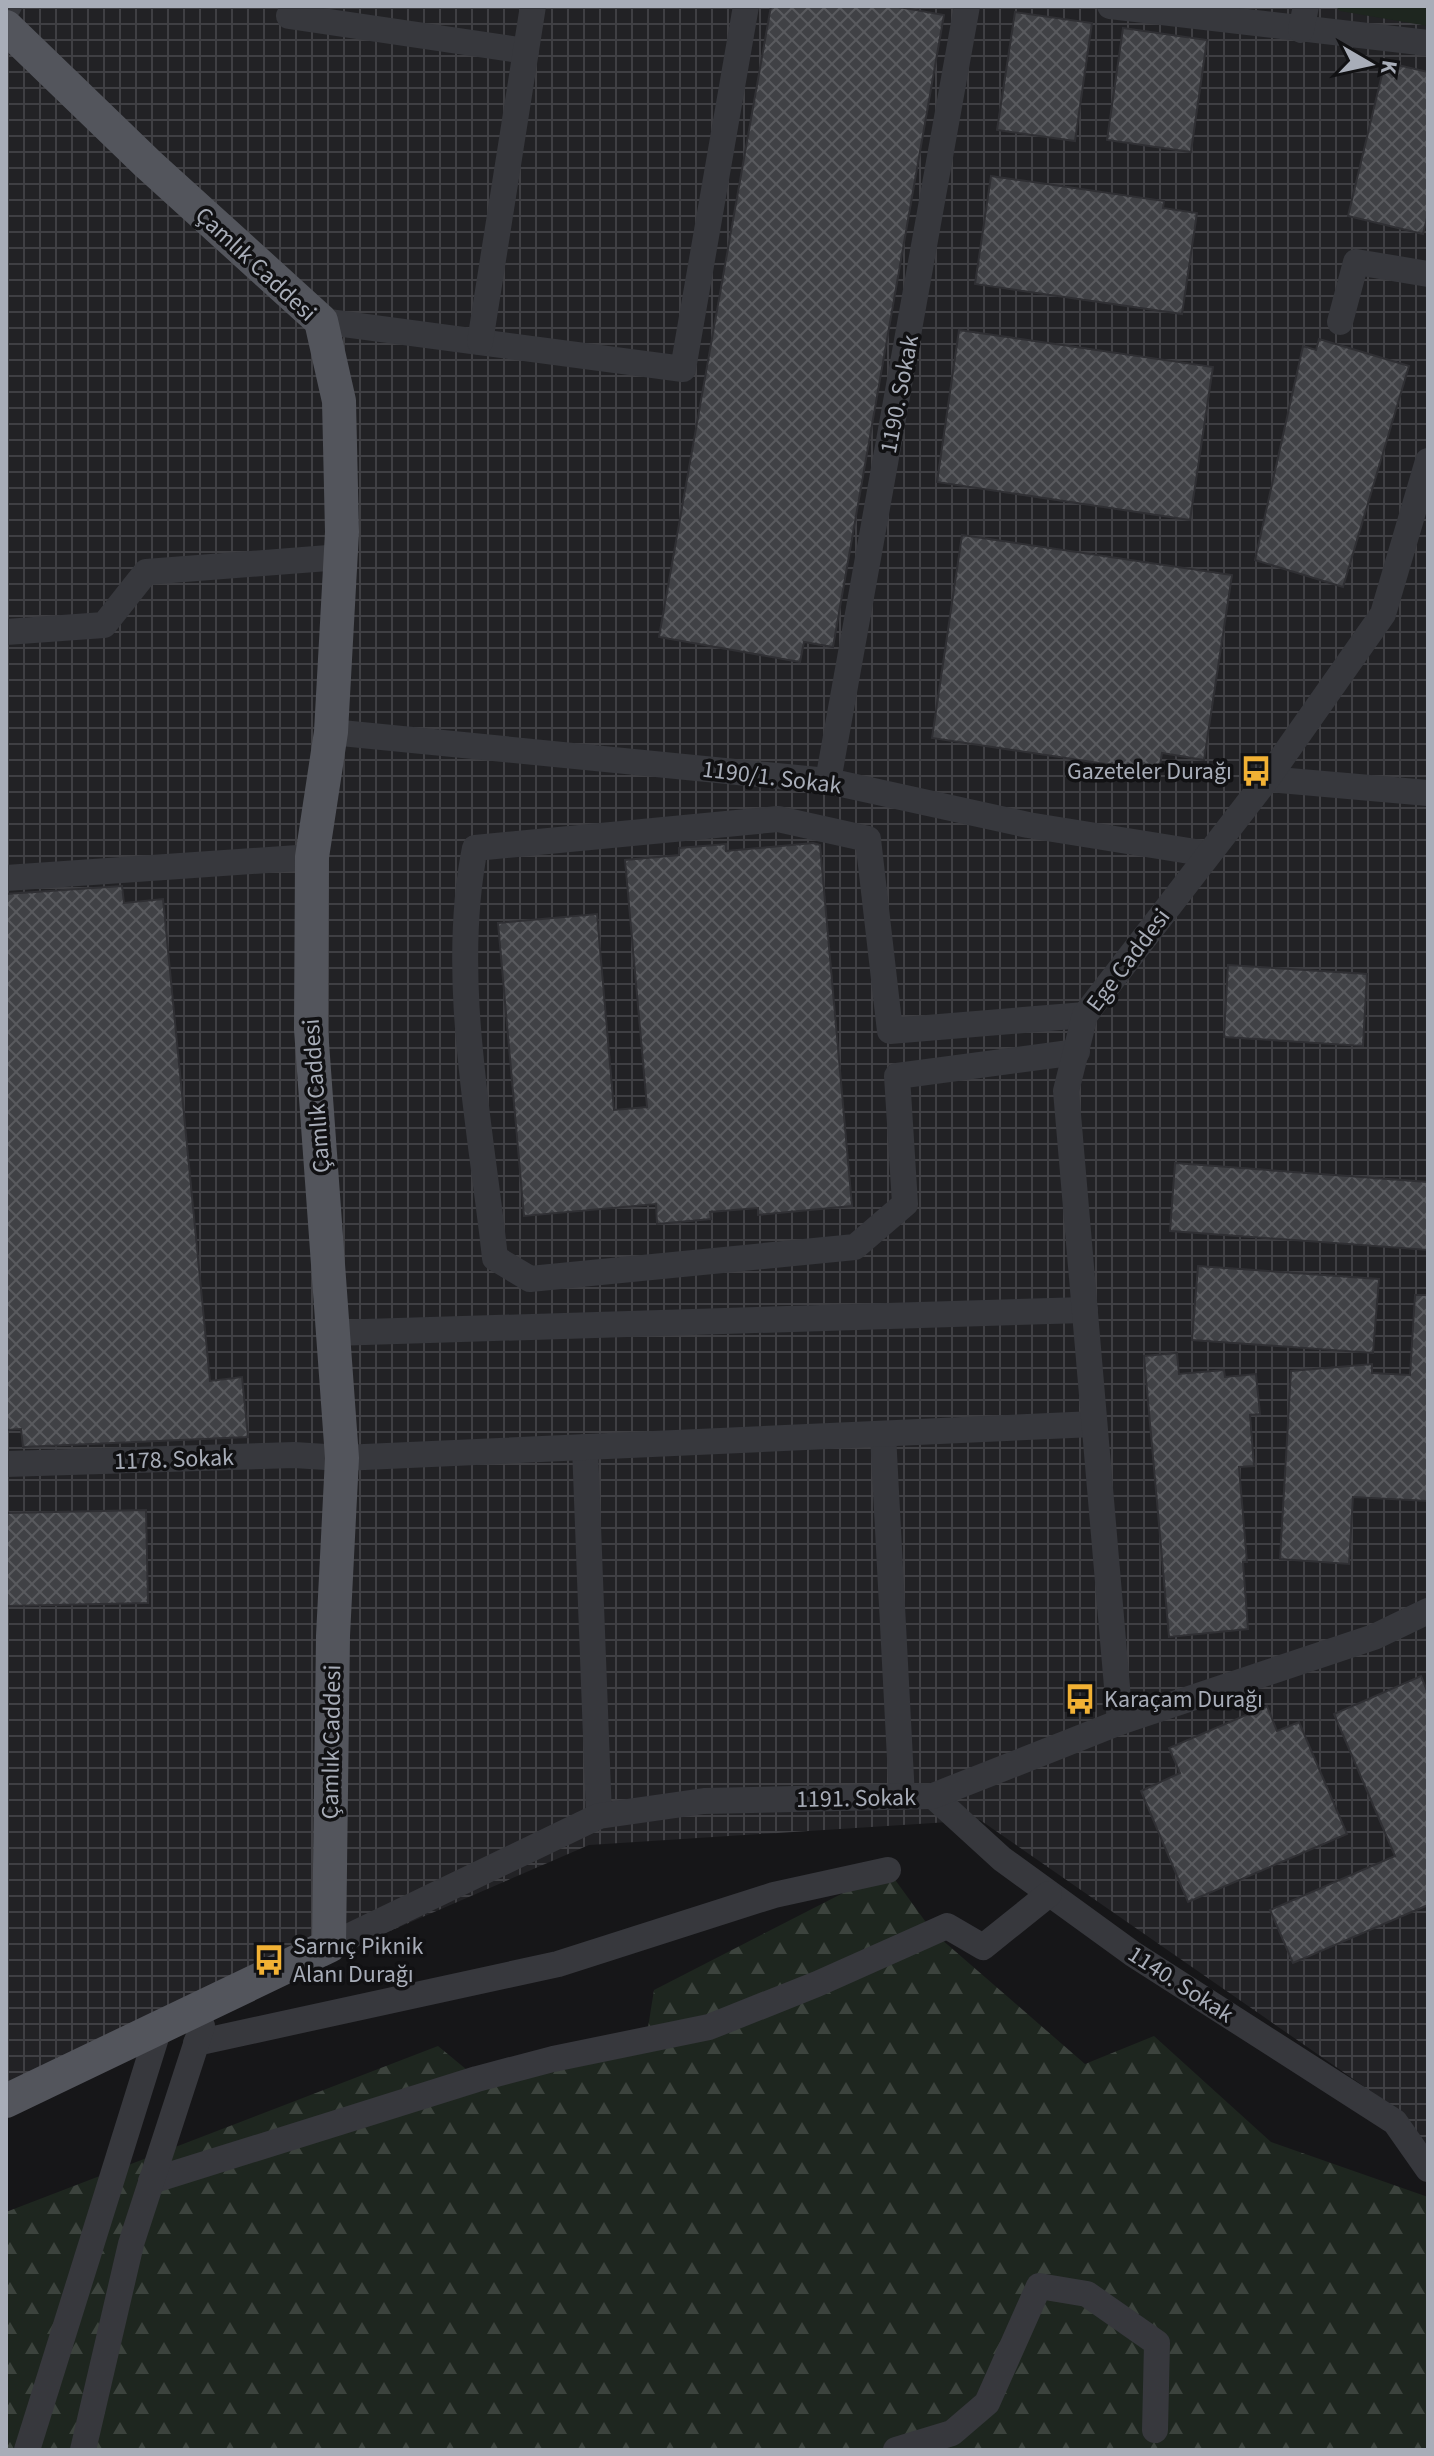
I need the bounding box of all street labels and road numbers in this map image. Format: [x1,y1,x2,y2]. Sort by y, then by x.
street label: Çamlık Caddesi [187,199,324,330]
street label: 1190. Sokak [871,332,928,456]
street label: 1190/1. Sokak [700,752,844,803]
street label: Ege Caddesi [1078,901,1179,1019]
street label: Çamlık Caddesi [294,1018,339,1174]
street label: 1178. Sokak [113,1440,235,1479]
street label: Çamlık Caddesi [313,1664,350,1820]
street label: 1191. Sokak [796,1780,916,1817]
street label: 1140. Sokak [1121,1937,1241,2032]

